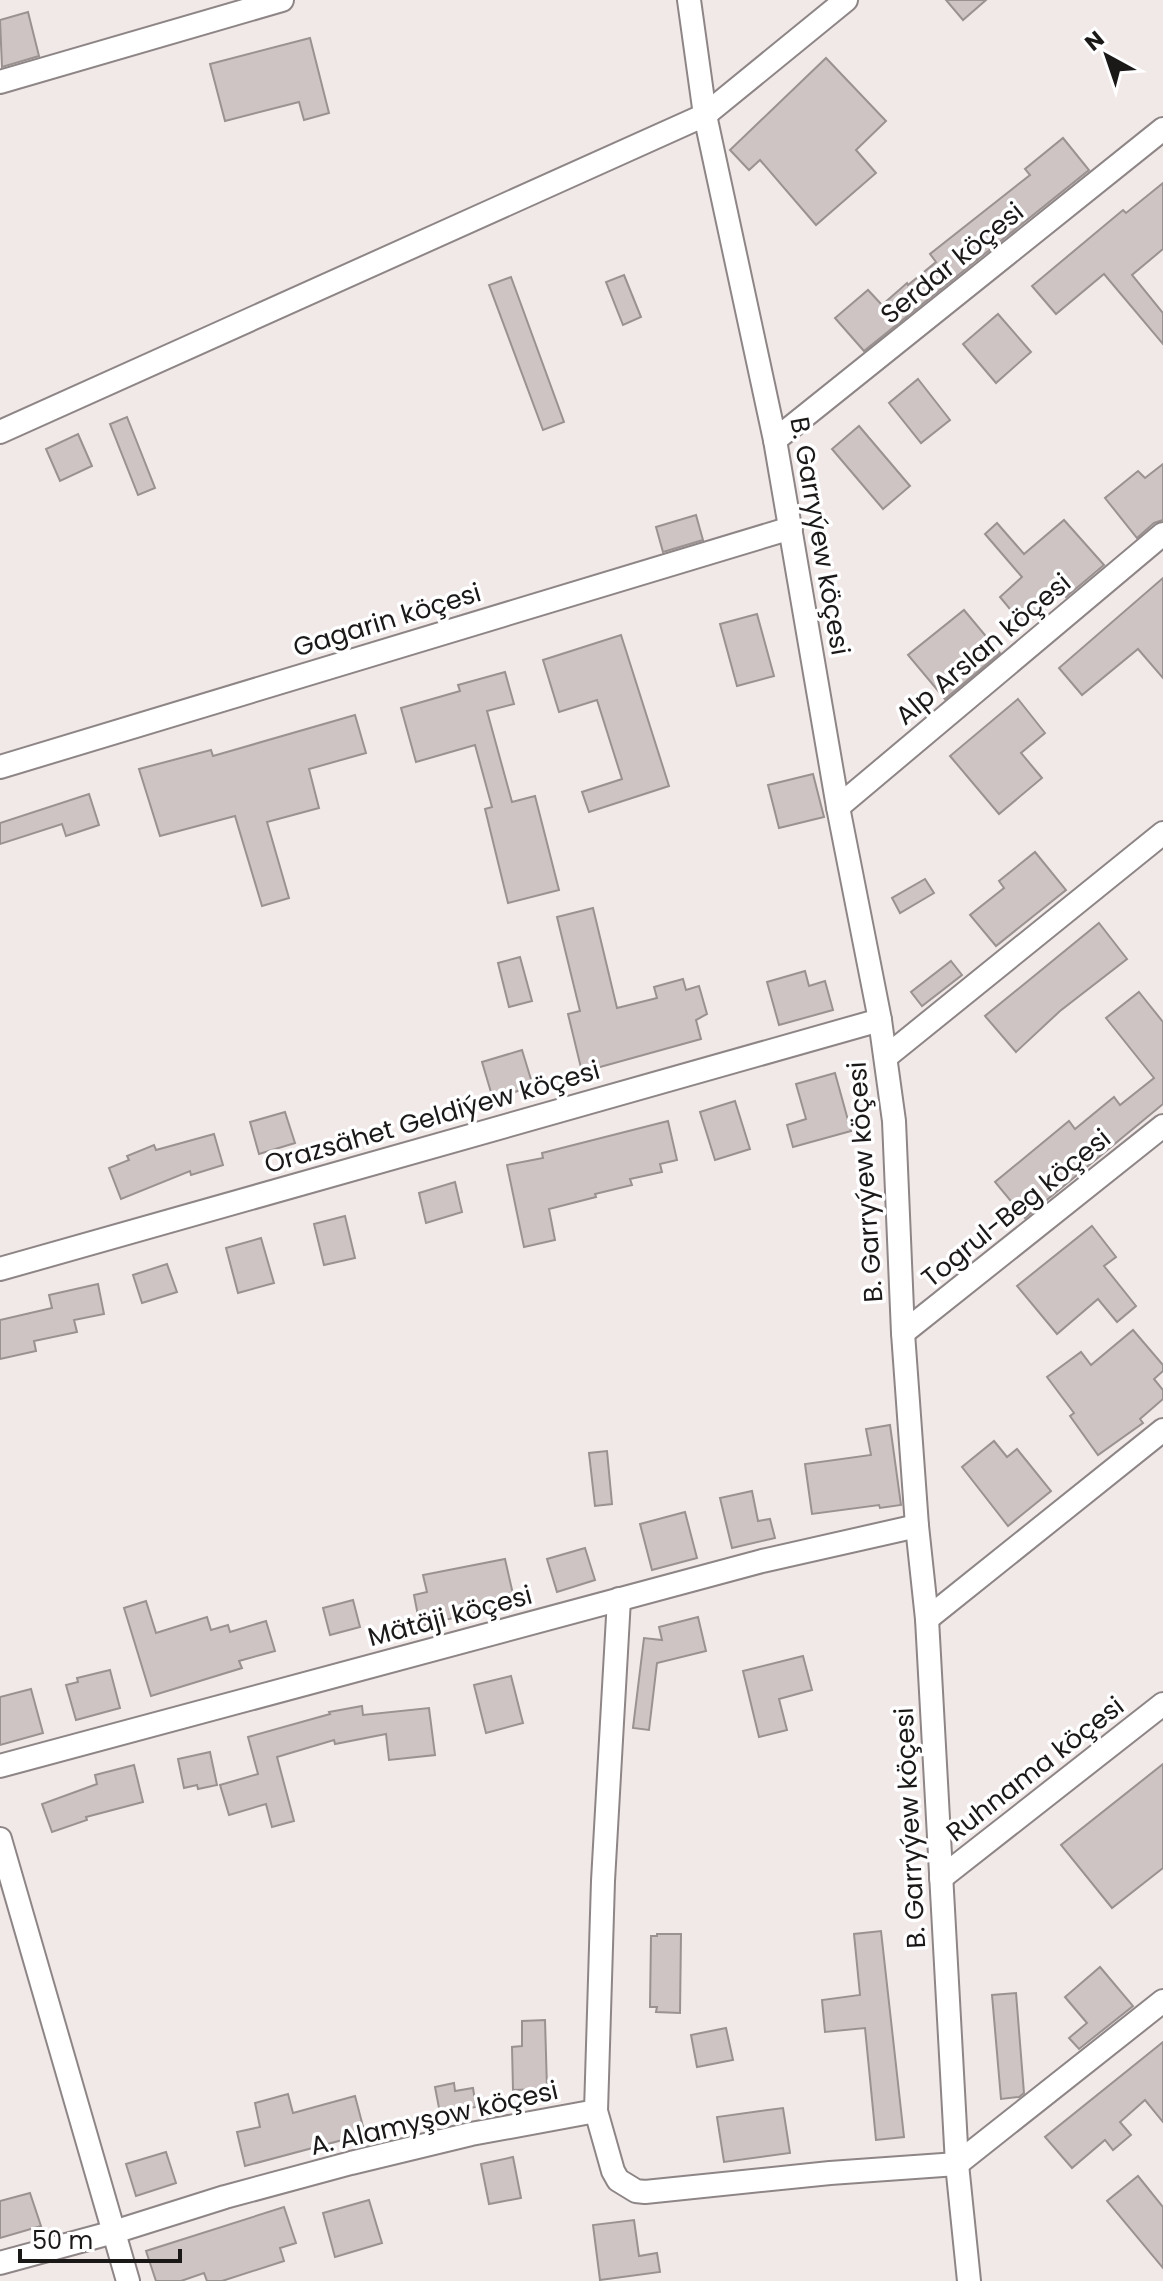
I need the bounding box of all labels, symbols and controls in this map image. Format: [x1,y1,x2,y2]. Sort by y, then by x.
north arrow [1067,16,1147,96]
text: N [1078,24,1111,58]
street label: Serdar köçesi [873,194,1031,332]
street label: B. Garryýew köçesi [781,414,859,658]
street label: Alp Arslan köçesi [888,565,1078,733]
street label: Gagarin köçesi [289,574,485,666]
street label: Orazsähet Geldiýew köçesi [260,1052,604,1182]
street label: B. Garryýew köçesi [839,1060,891,1304]
street label: Togrul-Beg köçesi [914,1120,1118,1296]
street label: Mätäji köçesi [364,1577,536,1655]
street label: Ruhnama köçesi [939,1688,1131,1850]
street label: B. Garryýew köçesi [886,1707,934,1949]
street label: A. Alamyşow köçesi [307,2072,561,2164]
scale bar [20,2213,180,2263]
text: 50 m [32,2224,93,2257]

